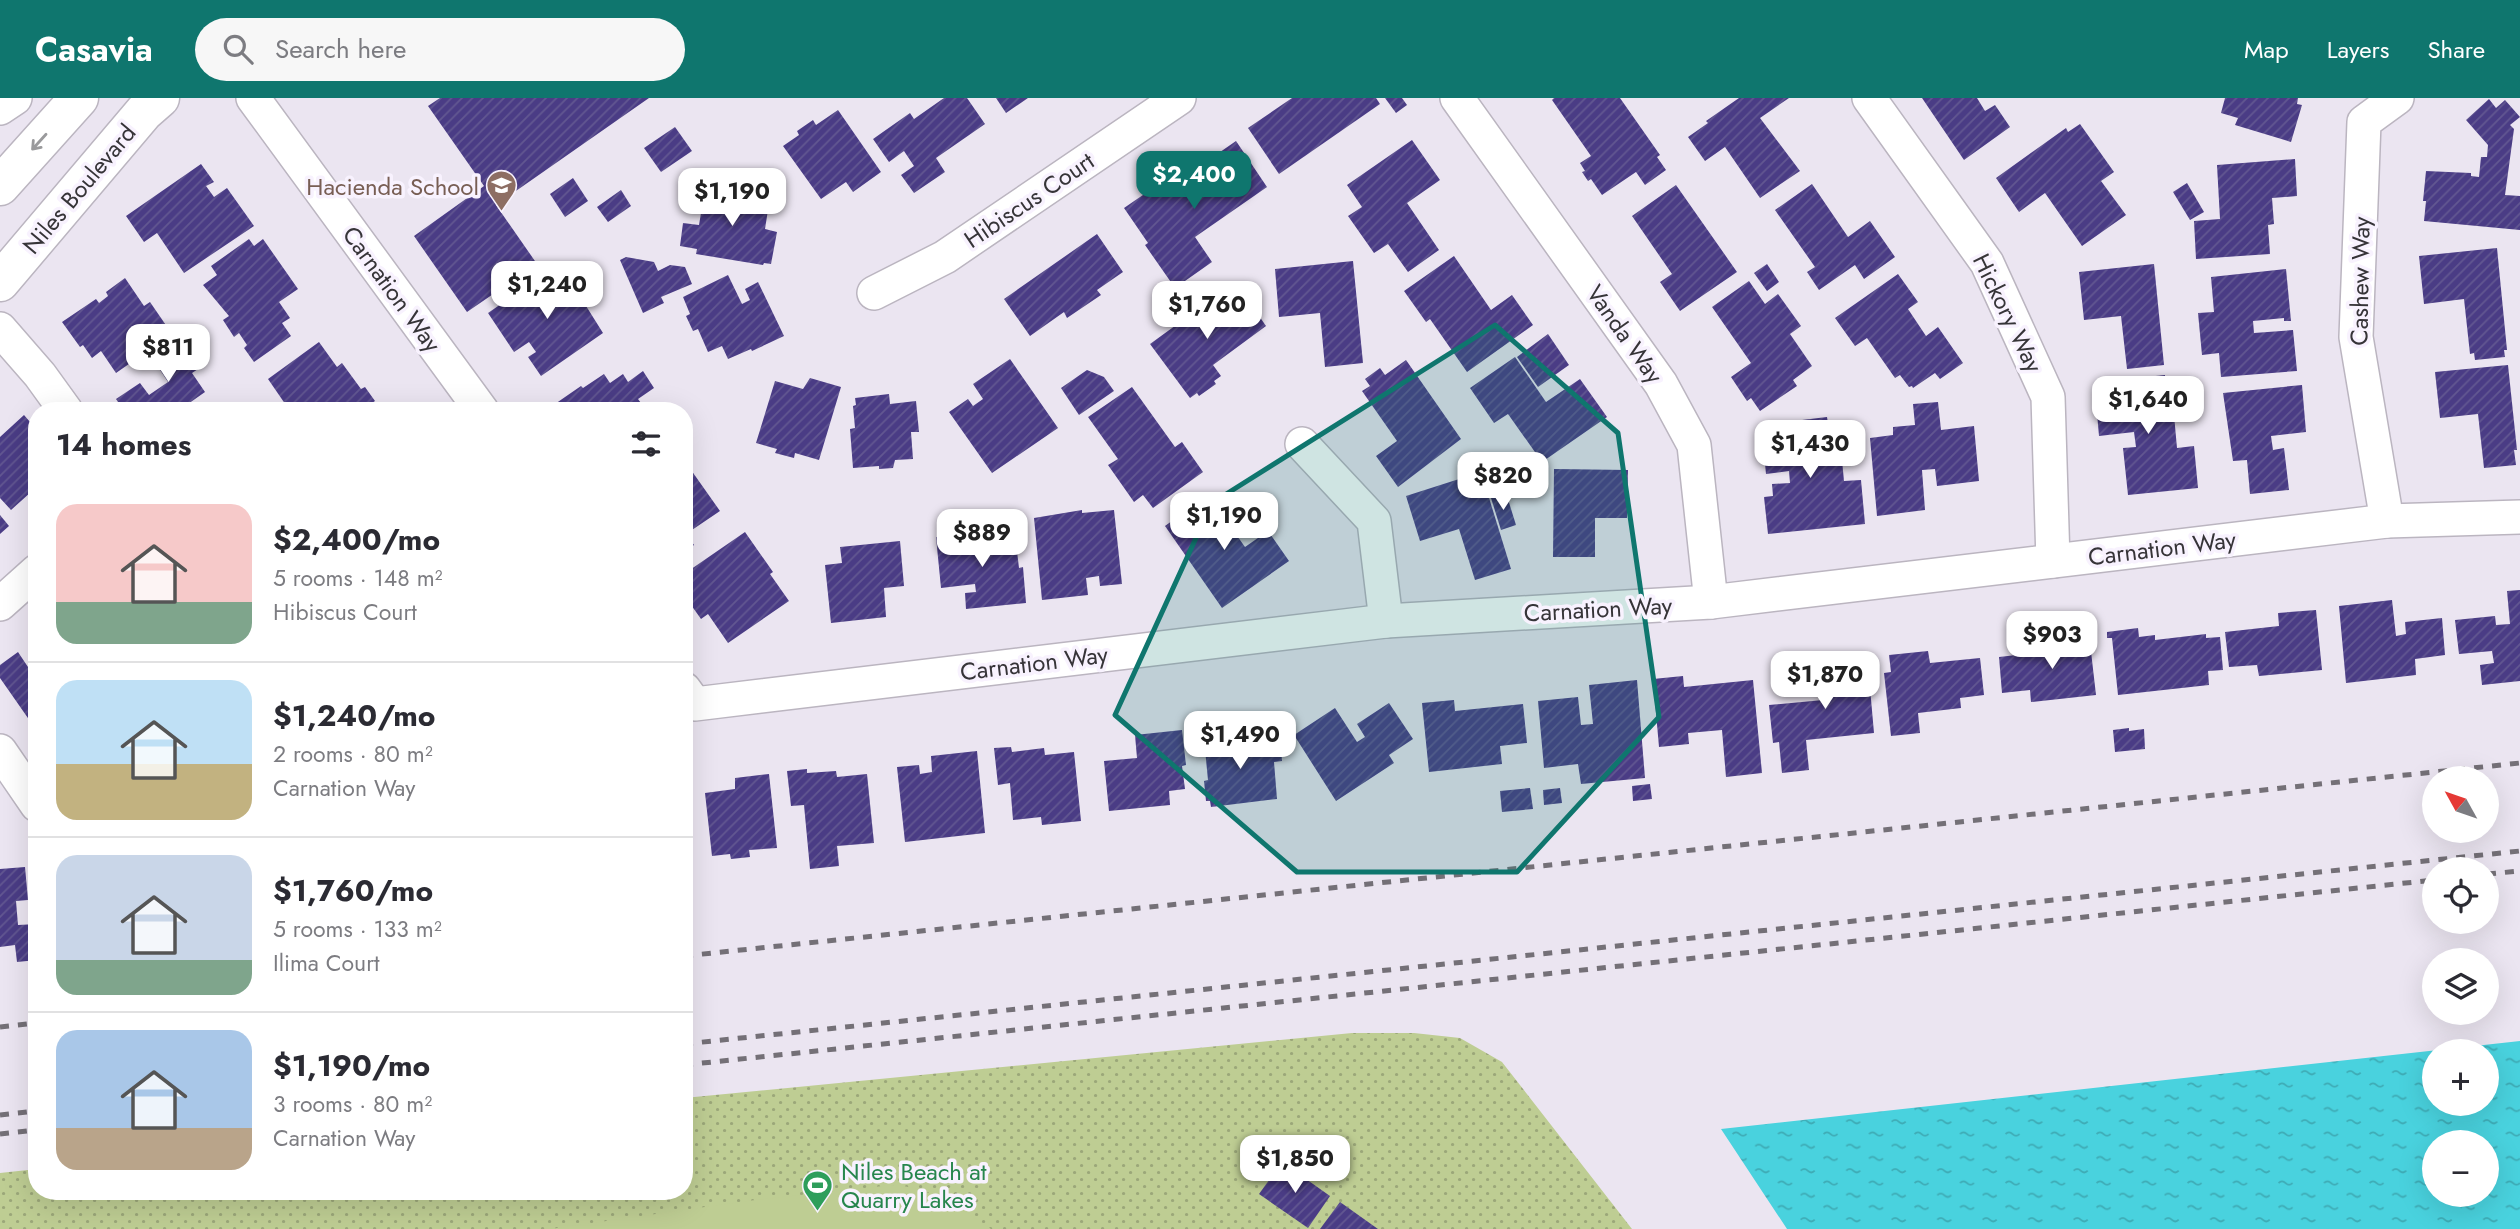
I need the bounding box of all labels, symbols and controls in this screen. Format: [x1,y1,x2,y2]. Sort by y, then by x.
search box [195,18,685,81]
text: Casavia [35,26,153,73]
icon: search [219,30,257,68]
text: Search here [275,30,406,68]
text: Map [2244,32,2289,67]
text: Layers [2327,32,2389,67]
text: Share [2427,32,2485,67]
street label: Niles Boulevard [14,116,144,262]
one-way arrow [31,133,47,151]
street label: Hibiscus Court [957,143,1101,256]
pin: $2,400 [1137,152,1251,211]
text: $2,400 [1152,157,1236,191]
place label: Hacienda School [306,169,479,204]
school or university icon: Hacienda School [485,169,519,213]
pin: $1,190 [675,169,789,228]
text: $1,190 [694,174,770,208]
street label: Cashew Way [2341,216,2379,346]
street label: Carnation Way [334,219,450,360]
street label: Hickory Way [1964,248,2052,379]
pin: $1,240 [490,262,604,321]
text: $1,240 [507,267,587,301]
street label: Vanda Way [1578,278,1672,391]
pin: $1,760 [1150,282,1264,341]
text: $1,760 [1168,287,1246,321]
pin: $811 [127,324,209,384]
text: $811 [142,330,194,364]
pin: $1,640 [2091,376,2205,436]
text: $1,640 [2108,382,2188,416]
pin: $1,430 [1753,420,1867,480]
text: 14 homes [56,423,191,466]
icon: filters [627,425,665,463]
text: $1,430 [1770,426,1850,460]
pin: $820 [1462,452,1544,512]
text: $820 [1473,458,1533,492]
pin: $1,190 [1167,492,1281,552]
text: $1,190 [1186,498,1262,532]
pin: $889 [941,510,1023,569]
text: $889 [953,515,1011,549]
text: $2,400/mo [273,518,440,561]
street label: Carnation Way [2086,522,2238,574]
icon: home [112,532,196,616]
text: 5 rooms · 148 m² [273,561,443,595]
street label: Carnation Way [1523,588,1674,630]
text: Hibiscus Court [273,595,417,629]
pin: $903 [2011,612,2093,671]
text: $903 [2022,617,2082,651]
street label: Carnation Way [958,637,1110,689]
pin: $1,870 [1768,652,1882,711]
text: $1,870 [1787,657,1863,691]
text: $1,240/mo [273,694,436,737]
icon: home [112,708,196,792]
pin: $1,490 [1183,712,1297,771]
text: $1,490 [1200,717,1280,751]
text: 2 rooms · 80 m² [273,737,433,771]
north arrow [2422,766,2499,844]
map controls [2422,766,2499,1207]
text: Carnation Way [273,771,415,805]
button: locate [2422,857,2499,934]
text: $1,760/mo [273,869,433,912]
icon: home [112,883,196,967]
text: 5 rooms · 133 m² [273,912,442,946]
text: Ilima Court [273,946,380,980]
button: layers [2422,948,2499,1025]
button: + [2422,1039,2499,1116]
text: $1,190/mo [273,1044,430,1087]
icon: home [112,1058,196,1142]
text: 3 rooms · 80 m² [273,1087,432,1121]
text: Carnation Way [273,1121,415,1155]
button: − [2422,1130,2499,1207]
pin: $1,850 [1238,1136,1352,1195]
text: $1,850 [1256,1141,1334,1175]
place label: Niles Beach at Quarry Lakes [841,1154,987,1217]
sports icon: Niles Beach at Quarry Lakes [801,1168,835,1212]

